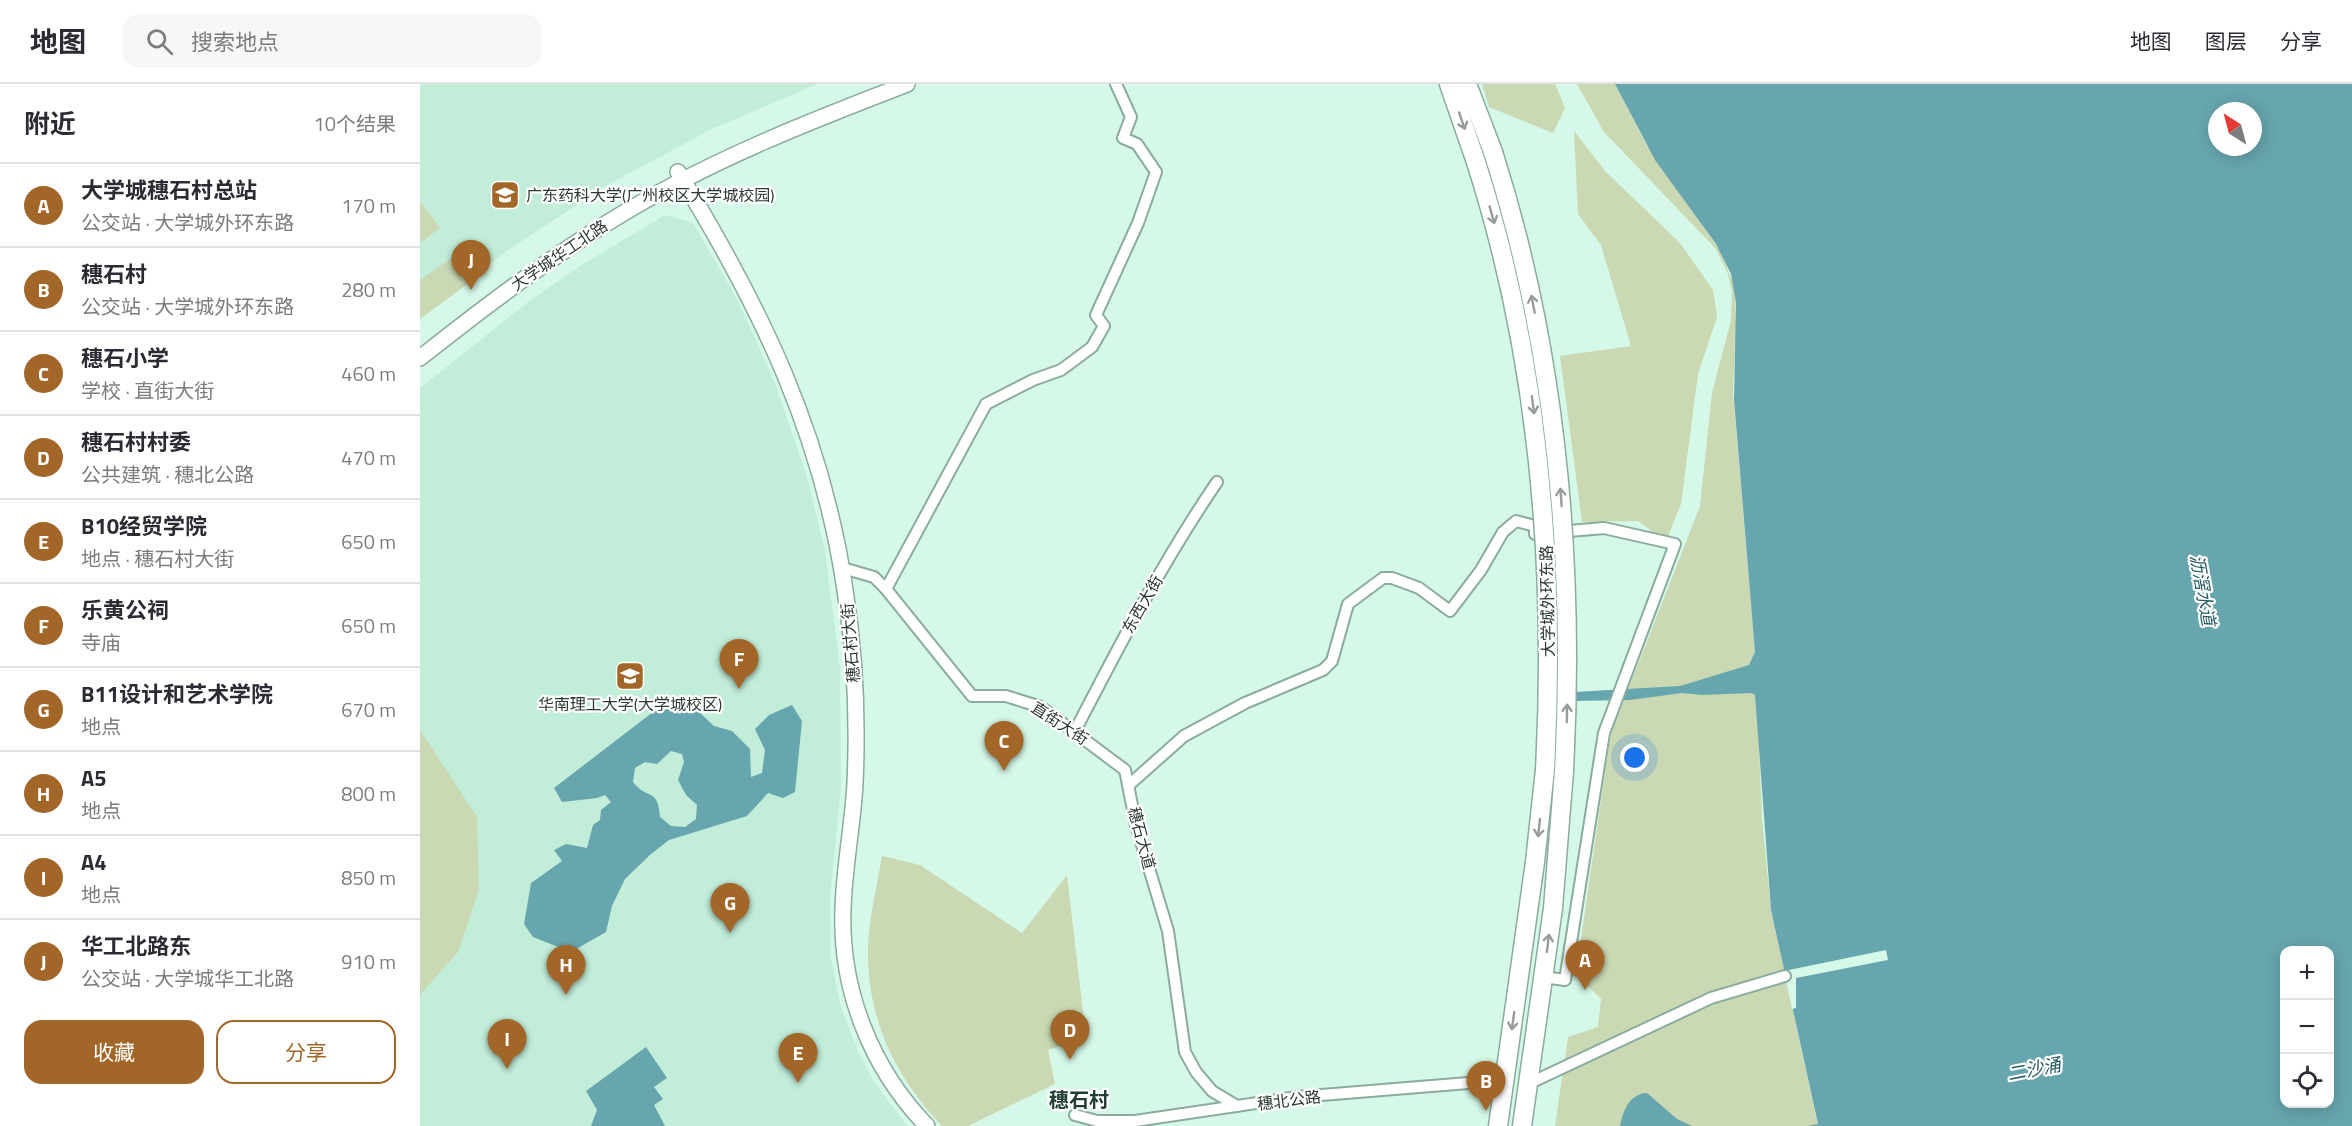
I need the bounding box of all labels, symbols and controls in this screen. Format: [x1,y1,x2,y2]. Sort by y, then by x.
search box [122,14,542,68]
text: 地图 [30,20,86,63]
icon: search [143,25,176,58]
text: 搜索地点 [191,25,279,59]
text: 地图 [2130,25,2172,57]
text: 图层 [2205,25,2247,57]
text: 分享 [2280,25,2322,57]
north arrow [2208,102,2262,156]
text: 附近 [24,104,76,143]
text: 10个结果 [314,108,396,139]
one-way arrow [1458,111,1469,130]
text: 大学城穗石村总站 [81,173,257,207]
school or university icon: 广东药科大学(广州校区大学城校园) [489,179,521,211]
place label: 广东药科大学(广州校区大学城校园) [526,183,774,207]
text: A [37,190,50,221]
text: 170 m [341,190,396,221]
one-way arrow [1487,205,1498,224]
text: 公交站 · 大学城外环东路 [81,207,294,238]
street label: 大学城华工北路 [506,214,612,296]
pin: J [452,240,490,290]
text: 穗石村 [81,257,147,291]
text: B [37,274,50,305]
text: 280 m [341,274,396,305]
text: 公交站 · 大学城外环东路 [81,291,294,322]
one-way arrow [1527,295,1538,315]
text: 穗石小学 [81,341,169,375]
text: C [38,358,49,389]
text: 460 m [341,358,396,389]
text: 学校 · 直街大街 [81,375,214,406]
one-way arrow [1527,395,1538,415]
text: 穗石村村委 [81,425,191,459]
text: D [37,442,50,473]
text: 470 m [341,442,396,473]
text: 公共建筑 · 穗北公路 [81,459,254,490]
one-way arrow [1555,488,1566,508]
text: B10经贸学院 [81,509,207,543]
text: E [38,526,49,557]
text: 650 m [341,526,396,557]
text: 地点 · 穗石村大街 [81,543,234,574]
street label: 大学城外环东路 [1534,545,1560,657]
water label: 沥滘水道 [2183,552,2223,631]
street label: 东西大街 [1116,570,1168,638]
text: 乐黄公祠 [81,593,169,627]
street label: 穗石村大街 [835,602,865,684]
text: F [38,610,49,641]
text: 650 m [341,610,396,641]
text: 寺庙 [81,627,121,658]
pin: F [720,640,758,689]
school or university icon: 华南理工大学(大学城校区) [614,660,646,692]
text: B11设计和艺术学院 [81,677,273,711]
place label: 华南理工大学(大学城校区) [538,692,722,716]
text: G [37,694,50,725]
text: 670 m [341,694,396,725]
street label: 直街大街 [1027,696,1093,750]
one-way arrow [1561,703,1573,723]
text: 地点 [81,711,121,742]
pin: C [984,722,1024,771]
your location [1620,743,1649,772]
text: A5 [81,761,107,795]
text: H [37,778,50,809]
text: 800 m [341,778,396,809]
text: 地点 [81,795,121,826]
street label: 穗石大道 [1122,804,1162,872]
one-way arrow [1533,818,1544,837]
text: A4 [81,845,107,879]
text: I [41,862,46,893]
text: 850 m [341,862,396,893]
text: 地点 [81,879,121,910]
pin: G [710,884,750,933]
text: 华工北路东 [81,929,191,963]
one-way arrow [1543,934,1554,954]
pin: A [1566,940,1604,990]
text: J [40,946,47,977]
text: 910 m [341,946,396,977]
pin: H [546,946,586,995]
map controls [2280,946,2334,1108]
button: + [2280,946,2334,1000]
text: 公交站 · 大学城华工北路 [81,963,294,994]
button: − [2280,1000,2334,1054]
pin: D [1050,1010,1090,1060]
one-way arrow [1507,1011,1518,1031]
button: 收藏 [24,1020,204,1084]
button: 分享 [216,1020,396,1084]
pin: I [488,1020,526,1069]
pin: E [778,1034,818,1083]
water label: 二沙涌 [2005,1050,2065,1087]
button: locate [2280,1054,2334,1108]
pin: B [1466,1062,1506,1111]
district label: 穗石村 [1049,1084,1109,1115]
street label: 穗北公路 [1256,1084,1322,1116]

